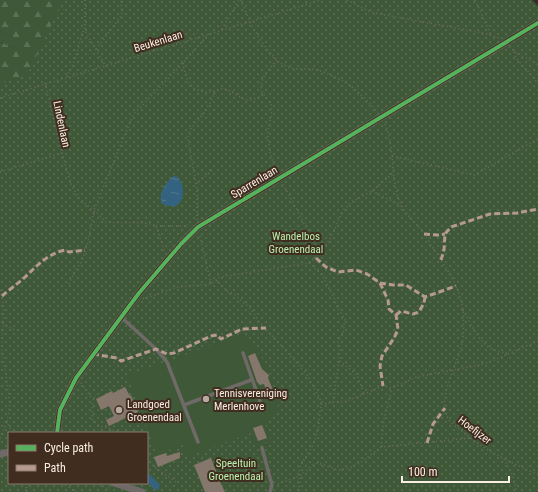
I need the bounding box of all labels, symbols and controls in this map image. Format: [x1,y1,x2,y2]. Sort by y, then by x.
street label: Beukenlaan [132,28,184,55]
street label: Lindenlaan [50,100,73,149]
street label: Sparrenlaan [229,163,280,201]
park label: Wandelbos Groenendaal [269,230,323,256]
place label: Tennisvereniging Merlenhove [214,387,287,413]
marker: Tennisvereniging Merlenhove [201,394,211,404]
place label: Landgoed Groenendaal [127,398,182,424]
marker: Landgoed Groenendaal [114,405,124,415]
street label: Hoefijzer [455,414,495,448]
legend [8,432,148,484]
text: Cycle path [44,441,94,455]
park label: Speeltuin Groenendaal [209,457,263,483]
scale bar [402,458,509,484]
text: Path [44,461,66,475]
text: 100 m [408,465,438,479]

